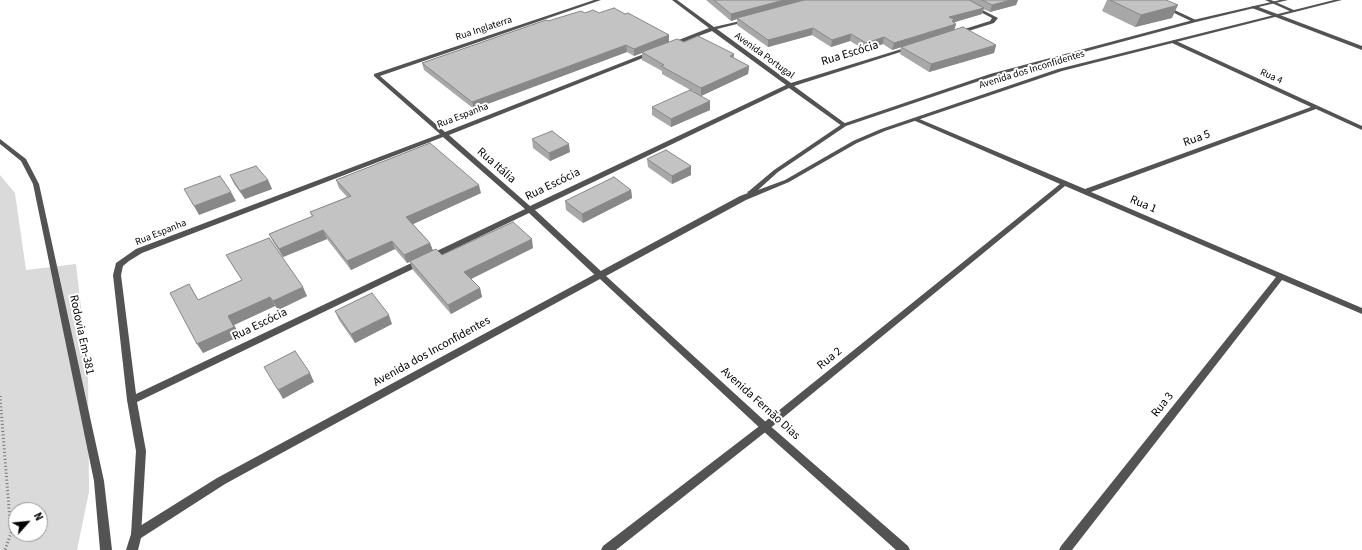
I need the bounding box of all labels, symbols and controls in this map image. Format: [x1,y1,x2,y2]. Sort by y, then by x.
street label: Rua Inglaterra [454,14,514,44]
street label: Avenida Portugal [732,30,796,82]
street label: Rua Escócia [820,38,880,70]
street label: Avenida dos Inconfidentes [978,48,1086,92]
street label: Rua 4 [1258,67,1284,87]
street label: Rua Espanha [436,101,490,131]
street label: Rua 5 [1181,127,1213,151]
street label: Rua Itália [474,145,518,187]
street label: Rua Escócia [523,166,583,204]
street label: Rua 1 [1127,193,1159,217]
street label: Rua Espanha [134,217,188,249]
street label: Rodovia Em-381 [66,294,96,376]
street label: Rua Escócia [230,306,290,344]
street label: Avenida dos Inconfidentes [371,314,493,390]
street label: Rua 2 [815,345,845,373]
street label: Avenida Fernão Dias [718,365,802,443]
street label: Rua 3 [1149,390,1177,420]
north arrow [8,502,48,542]
text: N [30,510,47,523]

